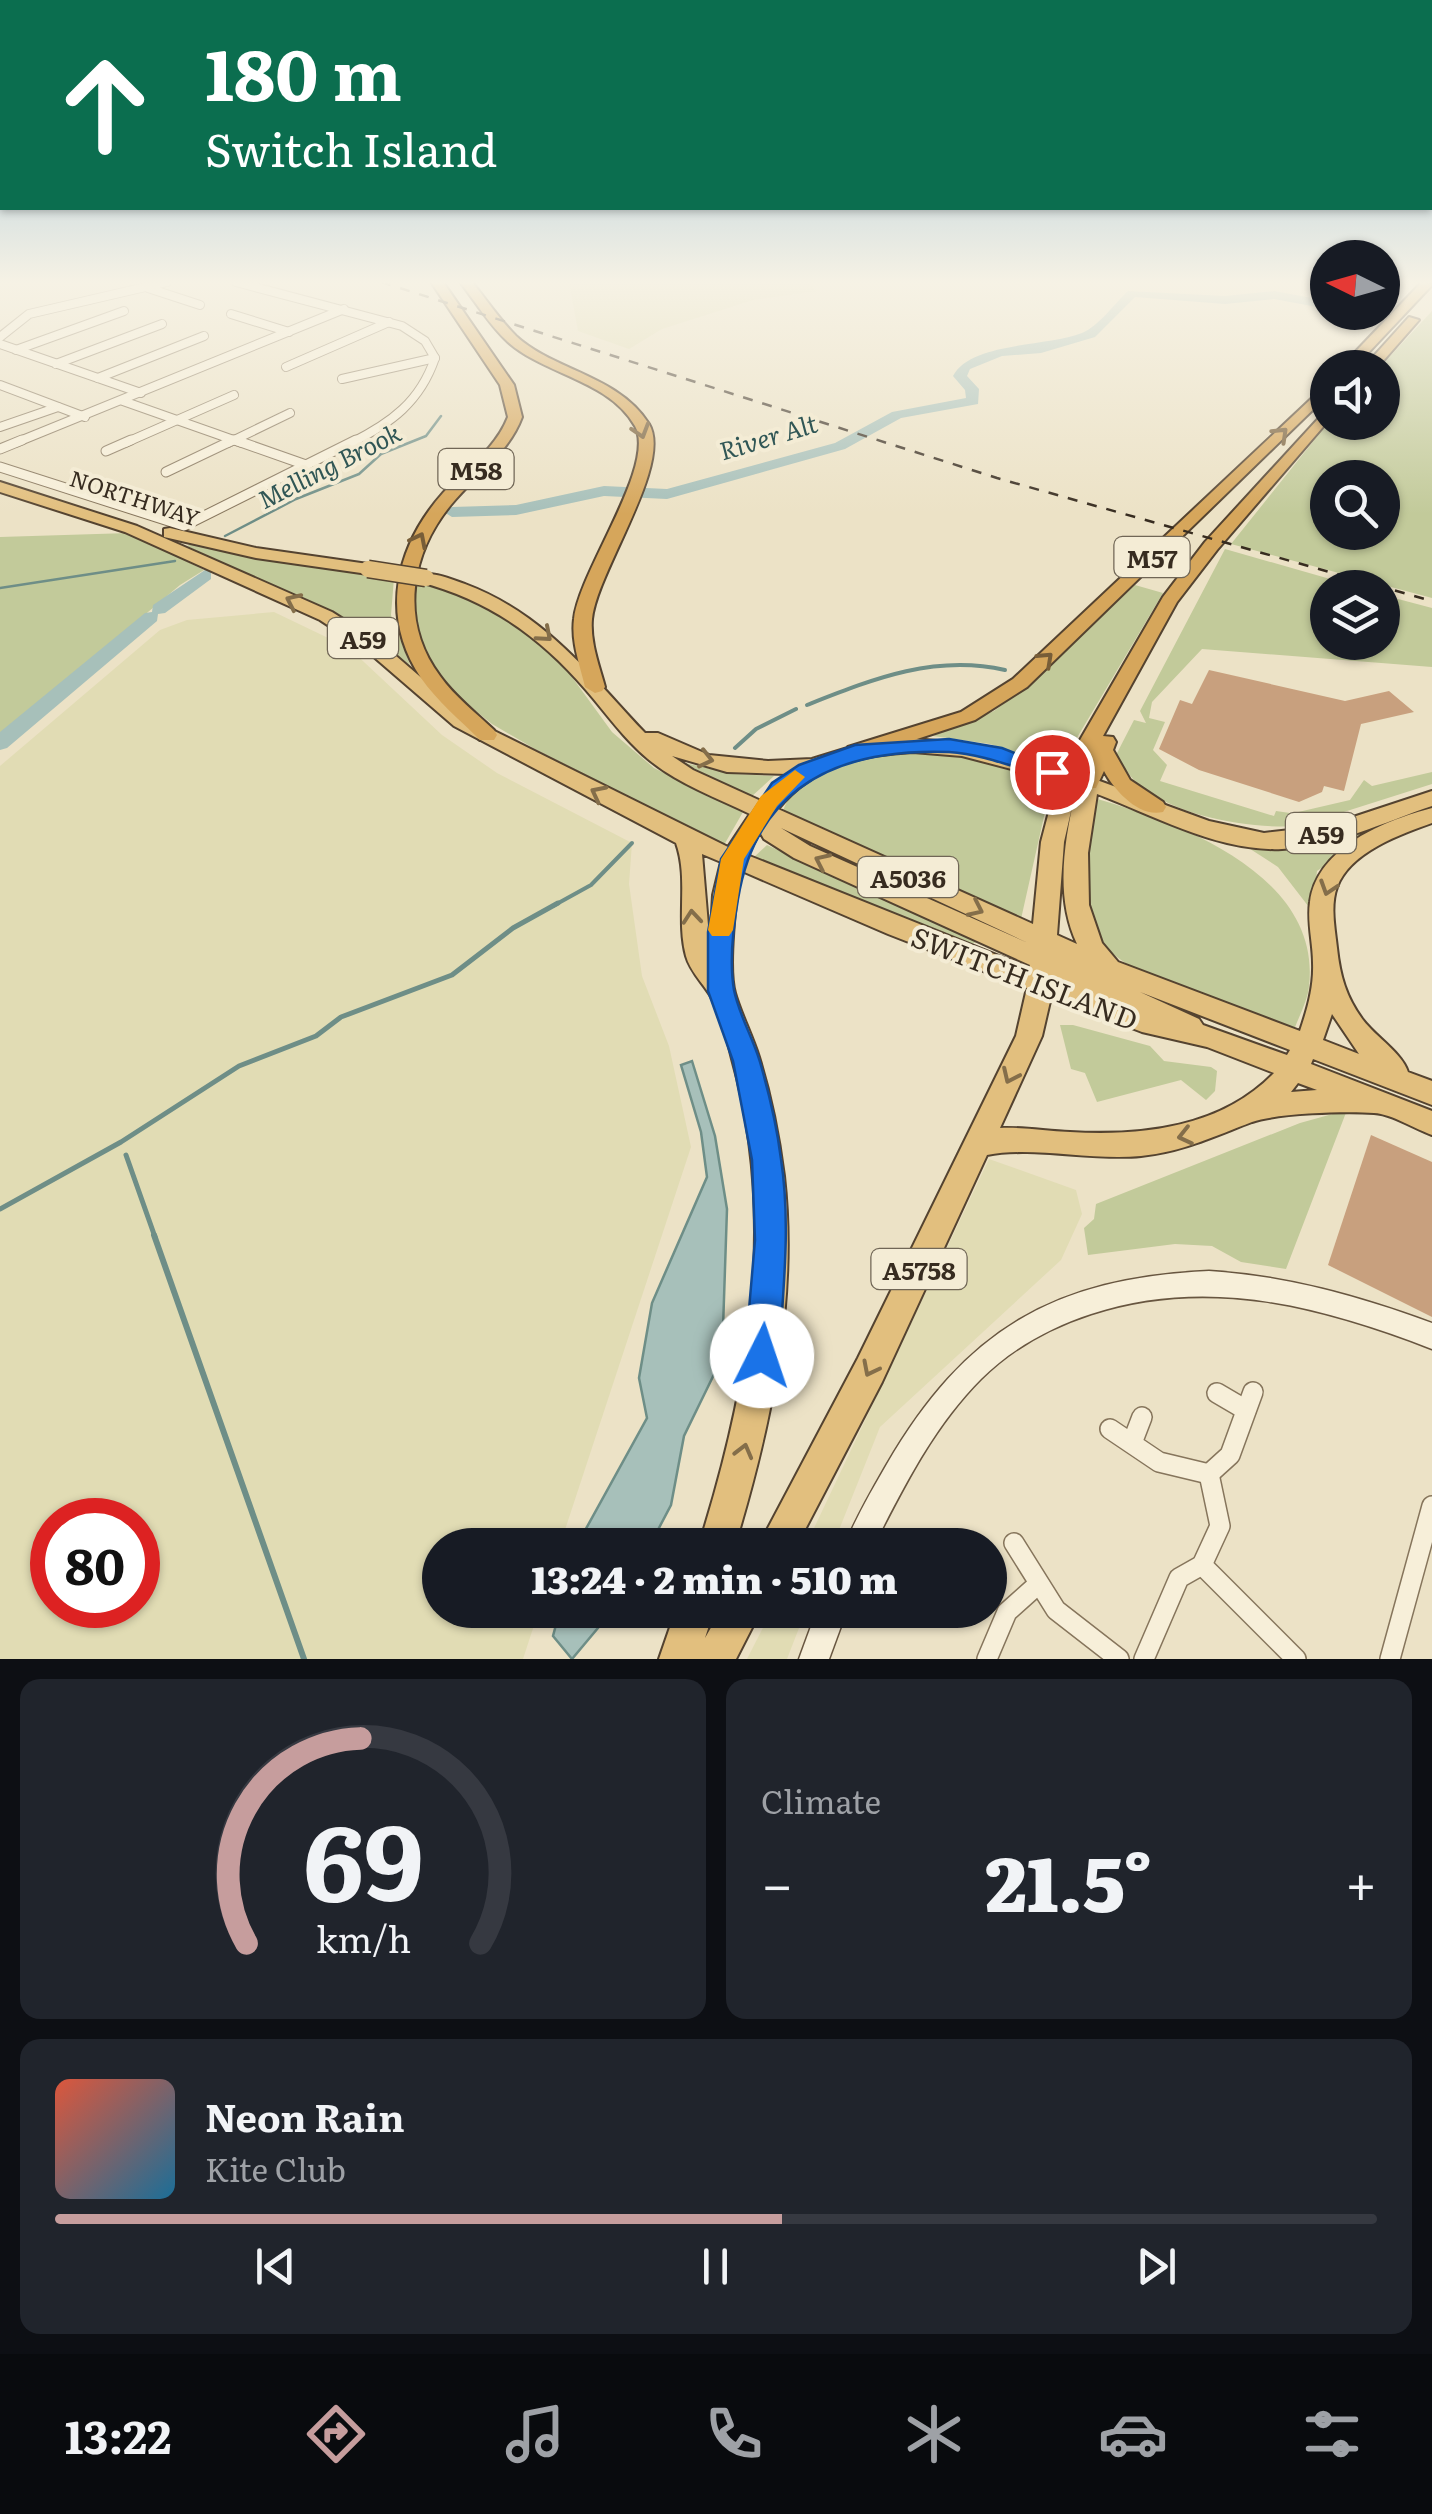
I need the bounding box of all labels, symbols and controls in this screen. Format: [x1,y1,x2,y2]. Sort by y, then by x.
text: 180 m [205,19,402,123]
icon: ahead [40,40,170,170]
text: Switch Island [205,114,497,181]
north arrow [1310,240,1400,330]
map controls [1310,240,1400,660]
button: sound [1310,350,1400,440]
water label: River Alt [714,404,822,468]
water label: Melling Brook [251,413,407,517]
one-way arrow [629,422,650,439]
one-way arrow [1270,428,1288,446]
road number: M58 [438,449,514,489]
street label: NORTHWAY [66,460,204,534]
button: search [1310,460,1400,550]
one-way arrow [407,533,426,551]
road number: M57 [1114,537,1190,577]
button: layers [1310,570,1400,660]
one-way arrow [285,593,303,613]
road number: A59 [328,618,398,658]
one-way arrow [534,623,552,641]
one-way arrow [1034,653,1053,671]
pin [1010,730,1095,815]
icon: arrive [1025,745,1080,800]
one-way arrow [697,747,714,768]
one-way arrow [590,786,608,806]
road number: A59 [1286,813,1356,853]
one-way arrow [814,853,832,873]
road number: A5036 [858,857,958,897]
one-way arrow [1320,878,1340,896]
one-way arrow [966,896,984,916]
one-way arrow [682,909,703,925]
street label: SWITCH ISLAND [906,915,1144,1039]
one-way arrow [1002,1066,1022,1084]
one-way arrow [1177,1124,1194,1145]
road number: A5758 [872,1249,966,1289]
position arrow [710,1304,814,1408]
one-way arrow [863,1359,882,1377]
one-way arrow [733,1443,754,1460]
speed limit sign: 80 [30,1498,160,1628]
text: 13:24 · 2 min · 510 m [531,1549,898,1606]
text: Climate [761,1776,881,1824]
text: 69 [303,1779,423,1933]
text: 21.5° [985,1824,1153,1935]
text: − [761,1840,793,1922]
text: + [1345,1840,1377,1922]
text: km/h [315,1911,411,1964]
text: Neon Rain [205,2087,405,2144]
text: Kite Club [205,2144,346,2192]
icon: previous [248,2239,303,2294]
icon: pause [688,2239,743,2294]
icon: next [1129,2239,1184,2294]
icon: directions [301,2399,371,2469]
icon: music [500,2399,570,2469]
icon: phone [699,2399,769,2469]
icon: climate [899,2399,969,2469]
icon: car [1098,2399,1168,2469]
icon: filters [1297,2399,1367,2469]
text: 13:22 [65,2401,171,2468]

